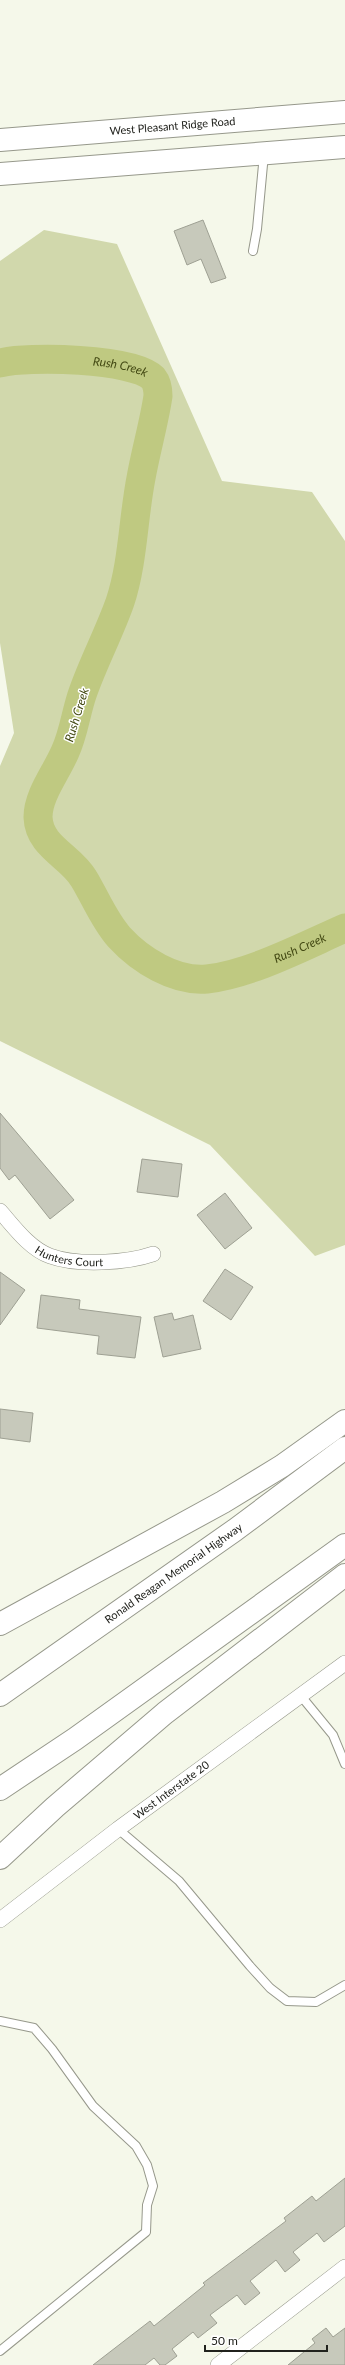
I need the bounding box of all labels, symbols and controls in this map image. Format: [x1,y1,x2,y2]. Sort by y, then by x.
street label: West Pleasant Ridge Road [109,114,236,137]
water label: Rush Creek [92,353,151,380]
water label: Rush Creek [61,686,92,744]
water label: Rush Creek [271,929,329,966]
street label: Hunters Court [33,1243,103,1268]
street label: Ronald Reagan Memorial Highway [102,1520,245,1626]
street label: West Interstate 20 [131,1757,212,1822]
scale bar [205,2327,327,2353]
text: 50 m [211,2333,238,2348]

